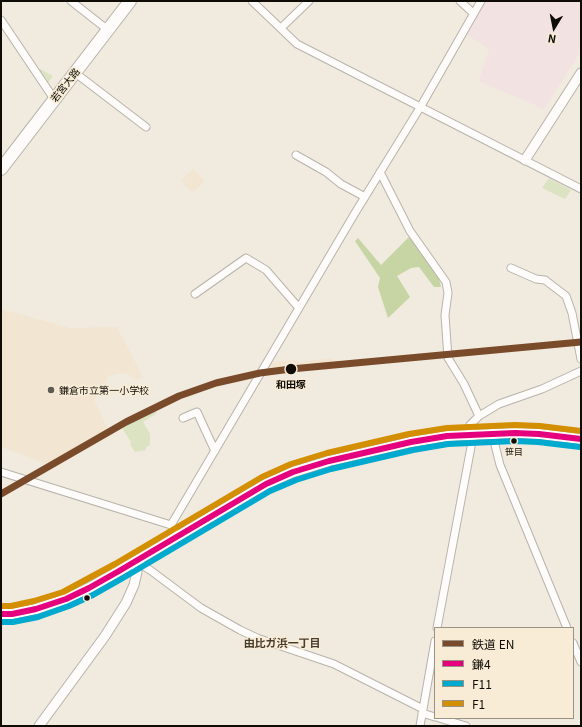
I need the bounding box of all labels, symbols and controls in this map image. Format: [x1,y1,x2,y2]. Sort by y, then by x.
north arrow [534,8,574,48]
text: N [546,31,557,48]
street label: 若宮大路 [48,66,82,104]
marker: 和田塚 [284,362,298,376]
place label: 和田塚 [276,378,306,390]
place label: 鎌倉市立第一小学校 [59,384,149,396]
marker: 鎌倉市立第一小学校 [46,385,56,395]
marker: 笹目 [509,436,519,446]
place label: 笹目 [505,447,523,457]
unlabelled marker [82,593,92,603]
legend [434,627,574,719]
text: 鉄道 EN [472,635,514,652]
district label: 由比ガ浜一丁目 [244,636,320,650]
text: 鎌4 [472,655,491,672]
text: F11 [472,675,492,692]
text: F1 [472,695,485,712]

